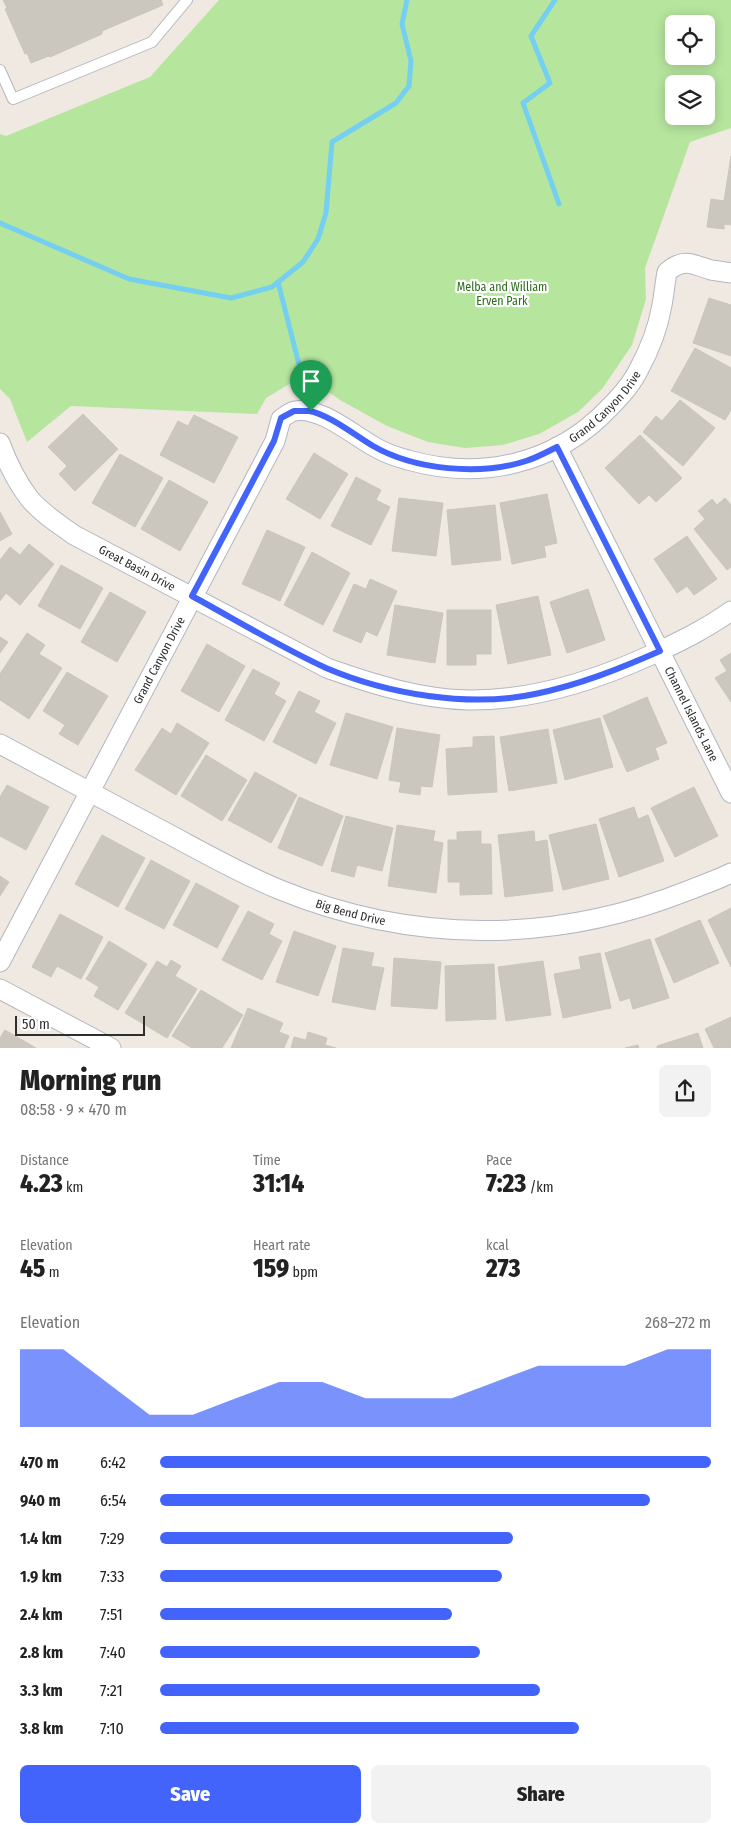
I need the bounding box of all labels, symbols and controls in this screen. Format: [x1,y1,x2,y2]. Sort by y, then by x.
map controls [665,15,715,125]
button: locate [665,15,715,65]
button: layers [665,75,715,125]
park label: Melba and William Erven Park [457,280,547,308]
pin [290,360,332,411]
icon: arrive [297,367,325,395]
street label: Grand Canyon Drive [567,368,644,446]
street label: Great Basin Drive [96,542,178,594]
street label: Grand Canyon Drive [130,614,188,706]
street label: Channel Islands Lane [662,664,721,764]
street label: Big Bend Drive [314,896,387,928]
scale bar [15,1013,145,1036]
text: 50 m [22,1016,50,1033]
text: Morning run [20,1064,161,1097]
button: share [659,1065,711,1117]
text: 08:58 · 9 × 470 m [20,1100,127,1119]
text: Distance [20,1152,69,1169]
text: Time [253,1152,281,1169]
text: Pace [486,1152,512,1169]
text: 4.23 [20,1169,63,1199]
text: 31:14 [253,1169,304,1199]
text: 7:23 [486,1169,526,1199]
text: km [63,1179,83,1196]
text: /km [526,1179,554,1196]
text: Elevation [20,1237,73,1254]
text: Heart rate [253,1237,310,1254]
text: kcal [486,1237,509,1254]
text: 45 [20,1254,45,1284]
text: 159 [253,1254,289,1284]
text: 273 [486,1254,520,1284]
text: m [45,1264,59,1281]
text: bpm [289,1264,318,1281]
text: Elevation [20,1313,80,1332]
text: 268–272 m [645,1313,711,1332]
text: 470 m [20,1453,59,1472]
text: 6:42 [100,1453,126,1472]
text: 940 m [20,1491,61,1510]
text: 6:54 [100,1491,126,1510]
text: 1.4 km [20,1529,62,1548]
text: 7:29 [100,1529,125,1548]
text: 1.9 km [20,1567,62,1586]
text: 7:33 [100,1567,124,1586]
text: 2.4 km [20,1605,63,1624]
text: 7:51 [100,1605,123,1624]
text: 2.8 km [20,1643,63,1662]
text: 7:40 [100,1643,126,1662]
text: 3.3 km [20,1681,63,1700]
text: 7:21 [100,1681,123,1700]
text: 3.8 km [20,1719,63,1738]
text: 7:10 [100,1719,124,1738]
button: Save [20,1765,361,1823]
button: Share [371,1765,711,1823]

